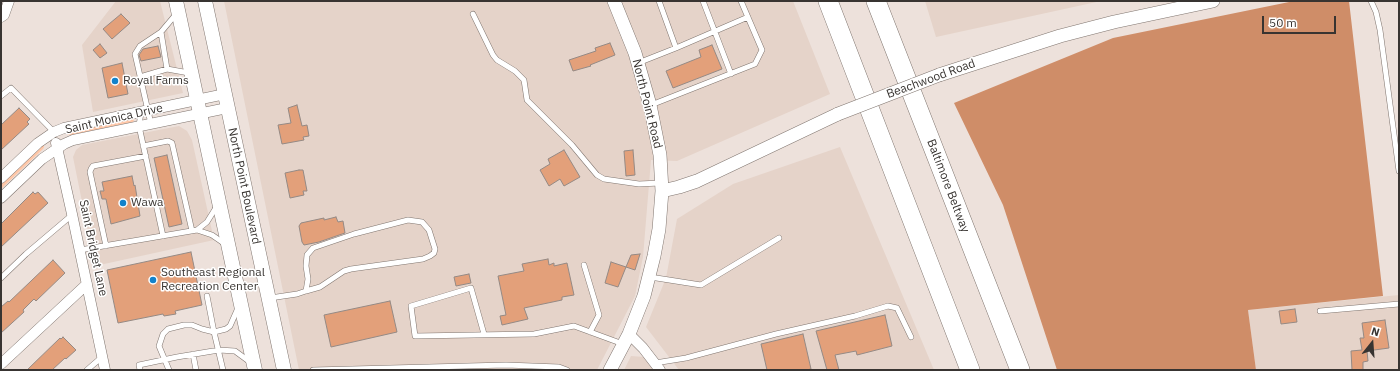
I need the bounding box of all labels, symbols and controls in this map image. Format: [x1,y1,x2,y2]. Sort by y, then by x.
scale bar [1264,8,1338,34]
text: 50 m [1269,15,1297,30]
street label: Beachwood Road [885,56,977,102]
street label: North Point Road [629,58,665,150]
place label: Royal Farms [123,74,189,88]
marker: Royal Farms [110,76,120,86]
street label: Saint Monica Drive [64,101,164,137]
street label: North Point Boulevard [225,126,263,246]
street label: Baltimore Beltway [924,137,972,235]
place label: Wawa [131,196,163,210]
marker: Wawa [118,198,128,208]
street label: Saint Bridget Lane [76,199,110,297]
place label: Southeast Regional Recreation Center [161,266,265,294]
marker: Southeast Regional Recreation Center [148,275,158,285]
north arrow [1352,323,1392,363]
text: N [1370,324,1381,339]

